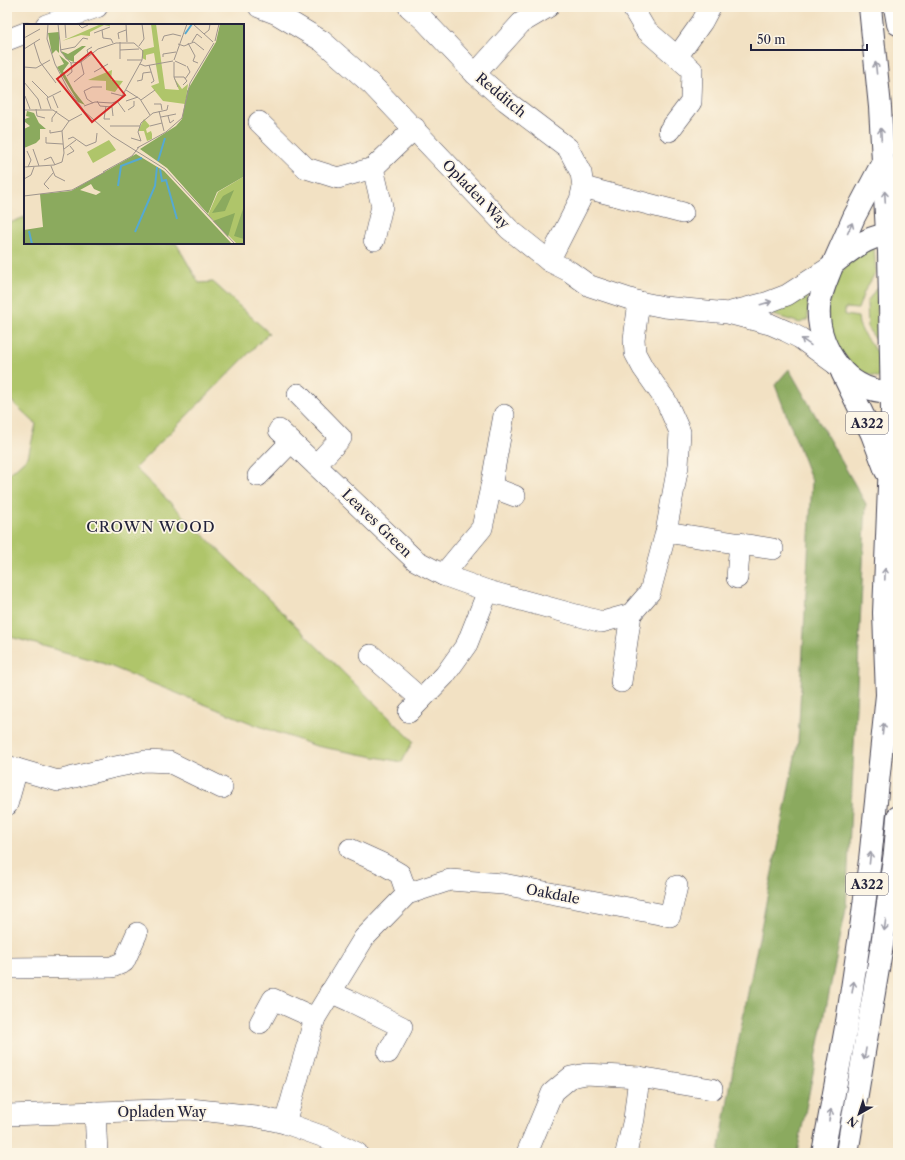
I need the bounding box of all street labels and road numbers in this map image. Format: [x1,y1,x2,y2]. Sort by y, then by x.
street label: Redditch [472,69,530,121]
street label: Opladen Way [439,156,514,232]
road number: A322 [846,412,888,434]
street label: Leaves Green [338,485,416,561]
road number: A322 [846,873,888,895]
street label: Oakdale [525,880,582,908]
street label: Opladen Way [117,1103,207,1121]

